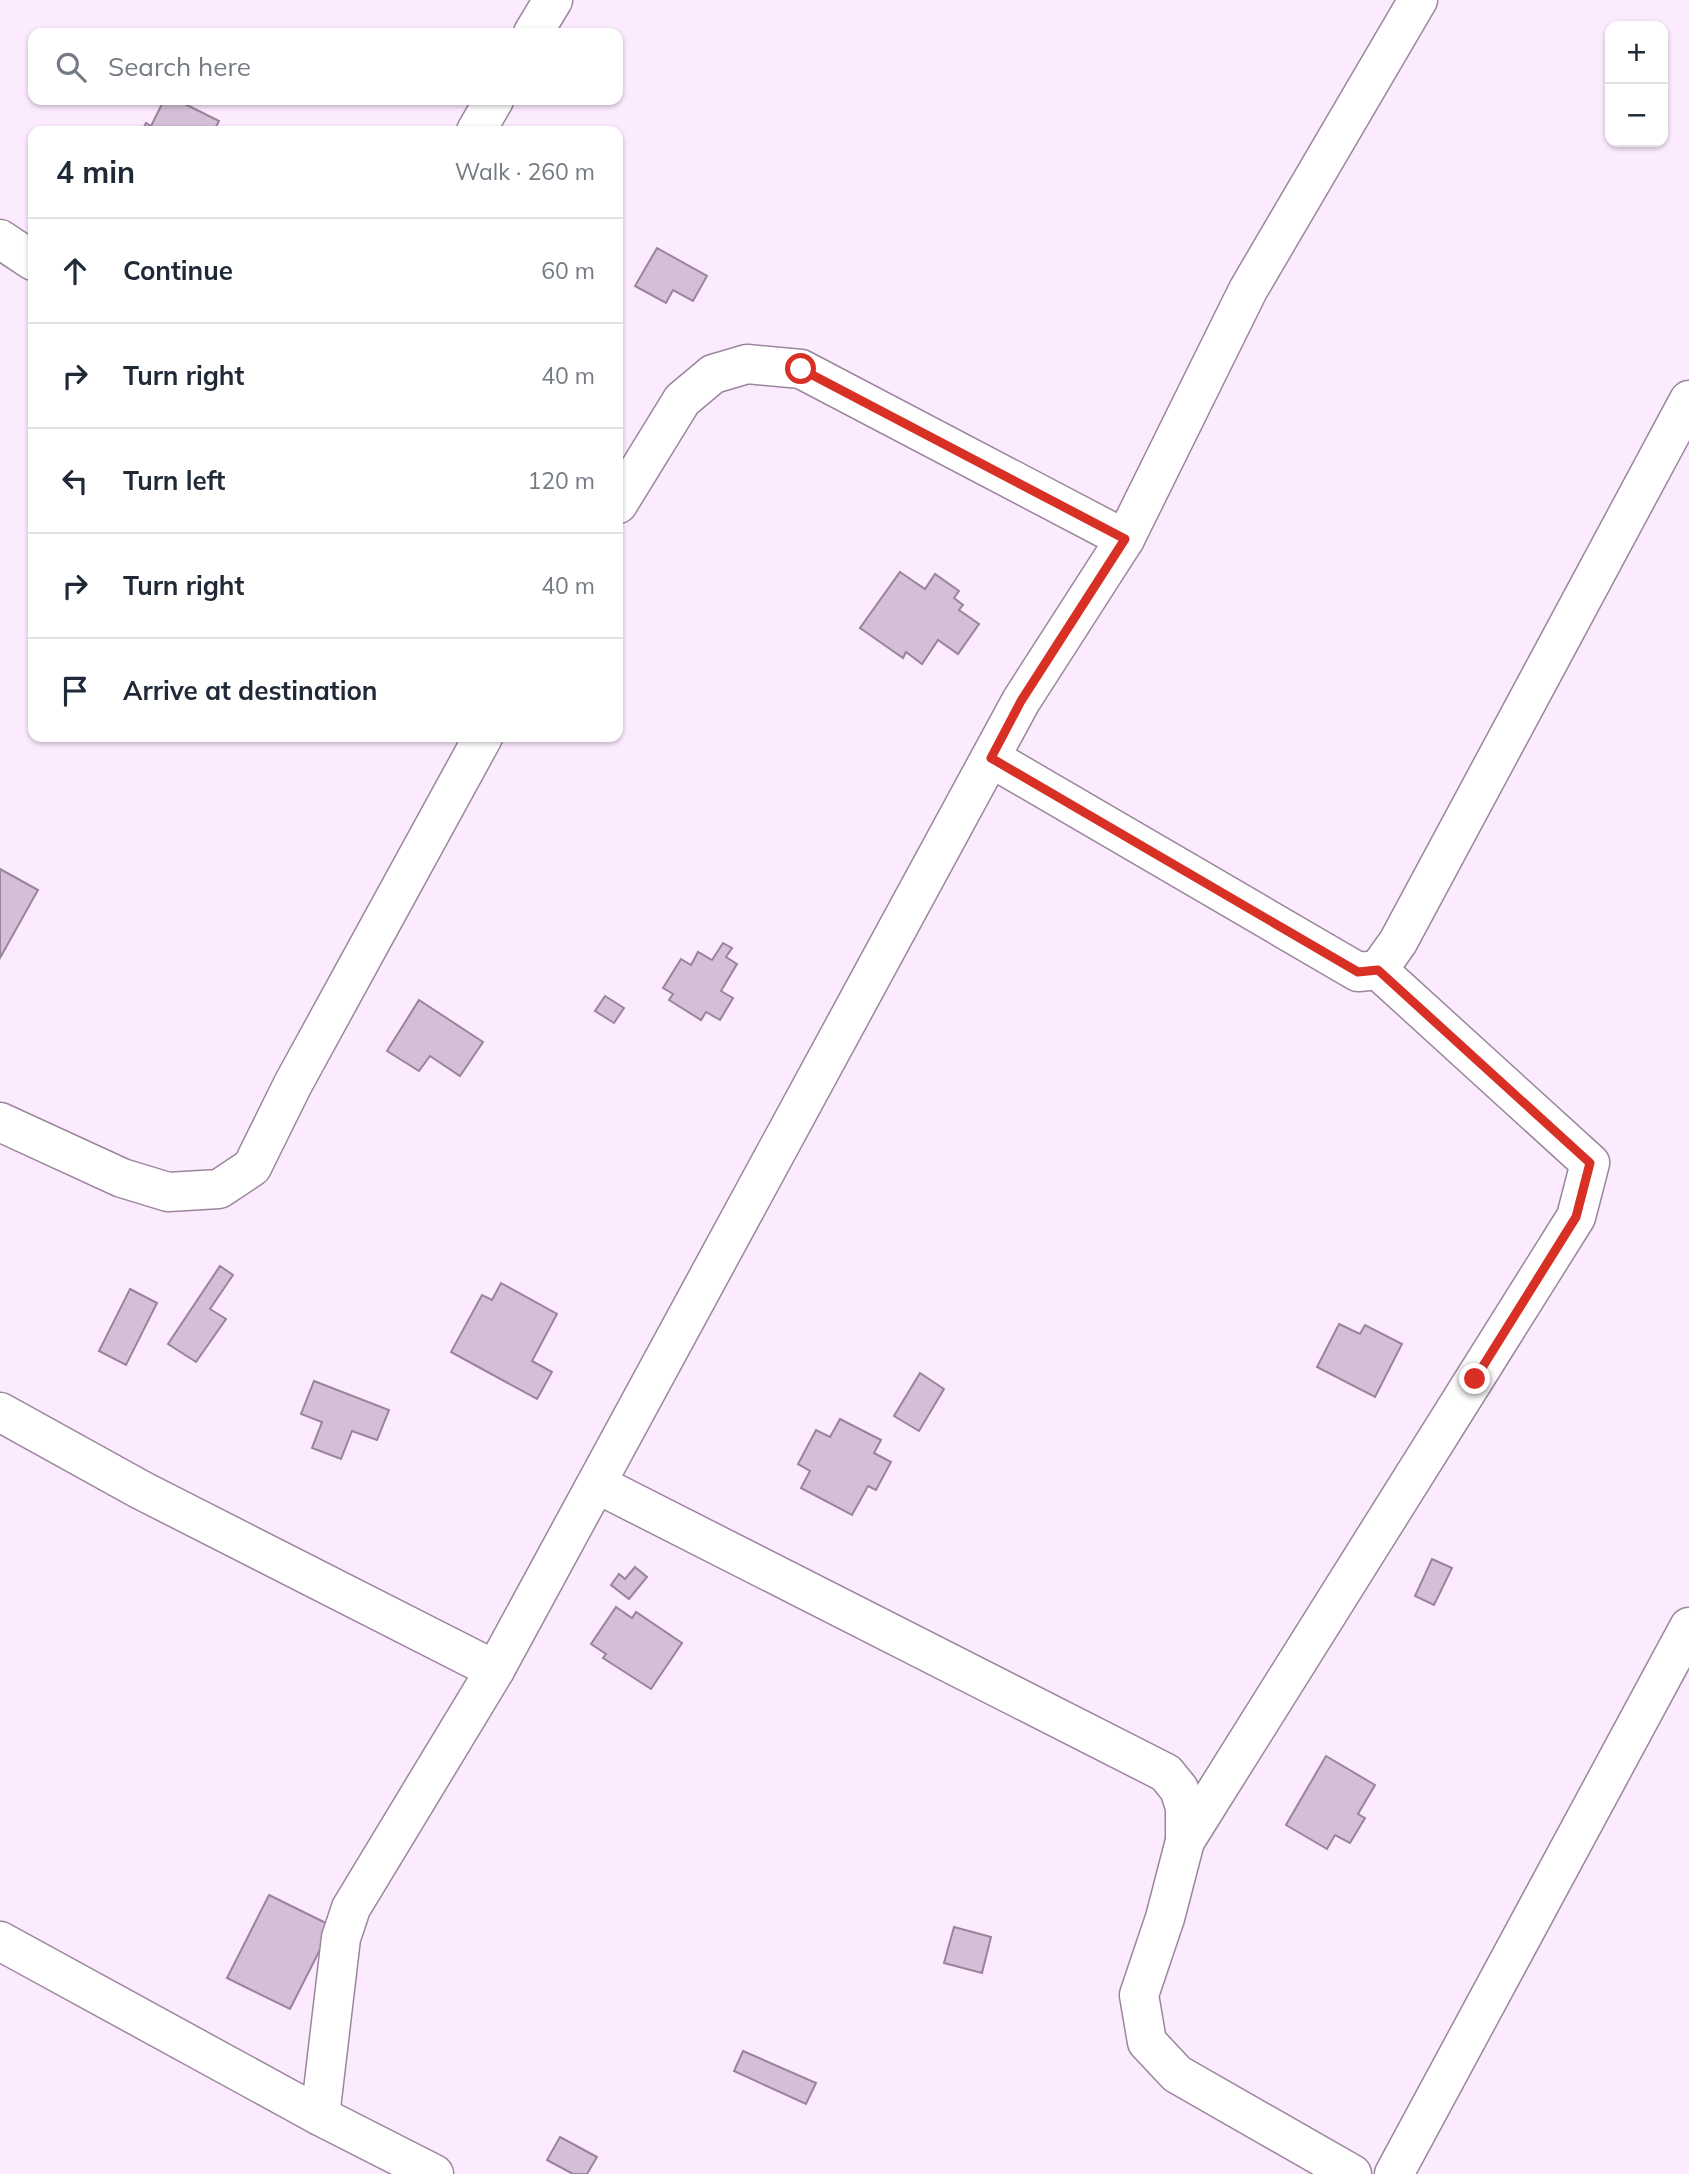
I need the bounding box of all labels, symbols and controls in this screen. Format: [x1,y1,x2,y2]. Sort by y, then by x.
map controls [1605,21,1668,147]
button: + [1605,21,1668,84]
search box [28,28,623,105]
icon: search [52,48,90,86]
text: Search here [108,50,251,83]
button: − [1605,84,1668,147]
text: 4 min [56,153,135,191]
text: Walk · 260 m [455,157,595,186]
icon: ahead [56,252,94,290]
text: Continue [123,254,233,287]
text: 60 m [541,256,595,285]
route start [785,353,816,384]
icon: right [56,357,94,395]
text: Turn right [123,359,244,392]
text: 40 m [541,361,595,390]
icon: left [56,462,94,500]
text: Turn left [123,464,225,497]
text: 120 m [527,466,595,495]
icon: right [56,567,94,605]
text: Turn right [123,569,244,602]
text: 40 m [541,571,595,600]
icon: arrive [56,672,94,710]
text: Arrive at destination [123,674,378,707]
route end [1459,1363,1490,1394]

